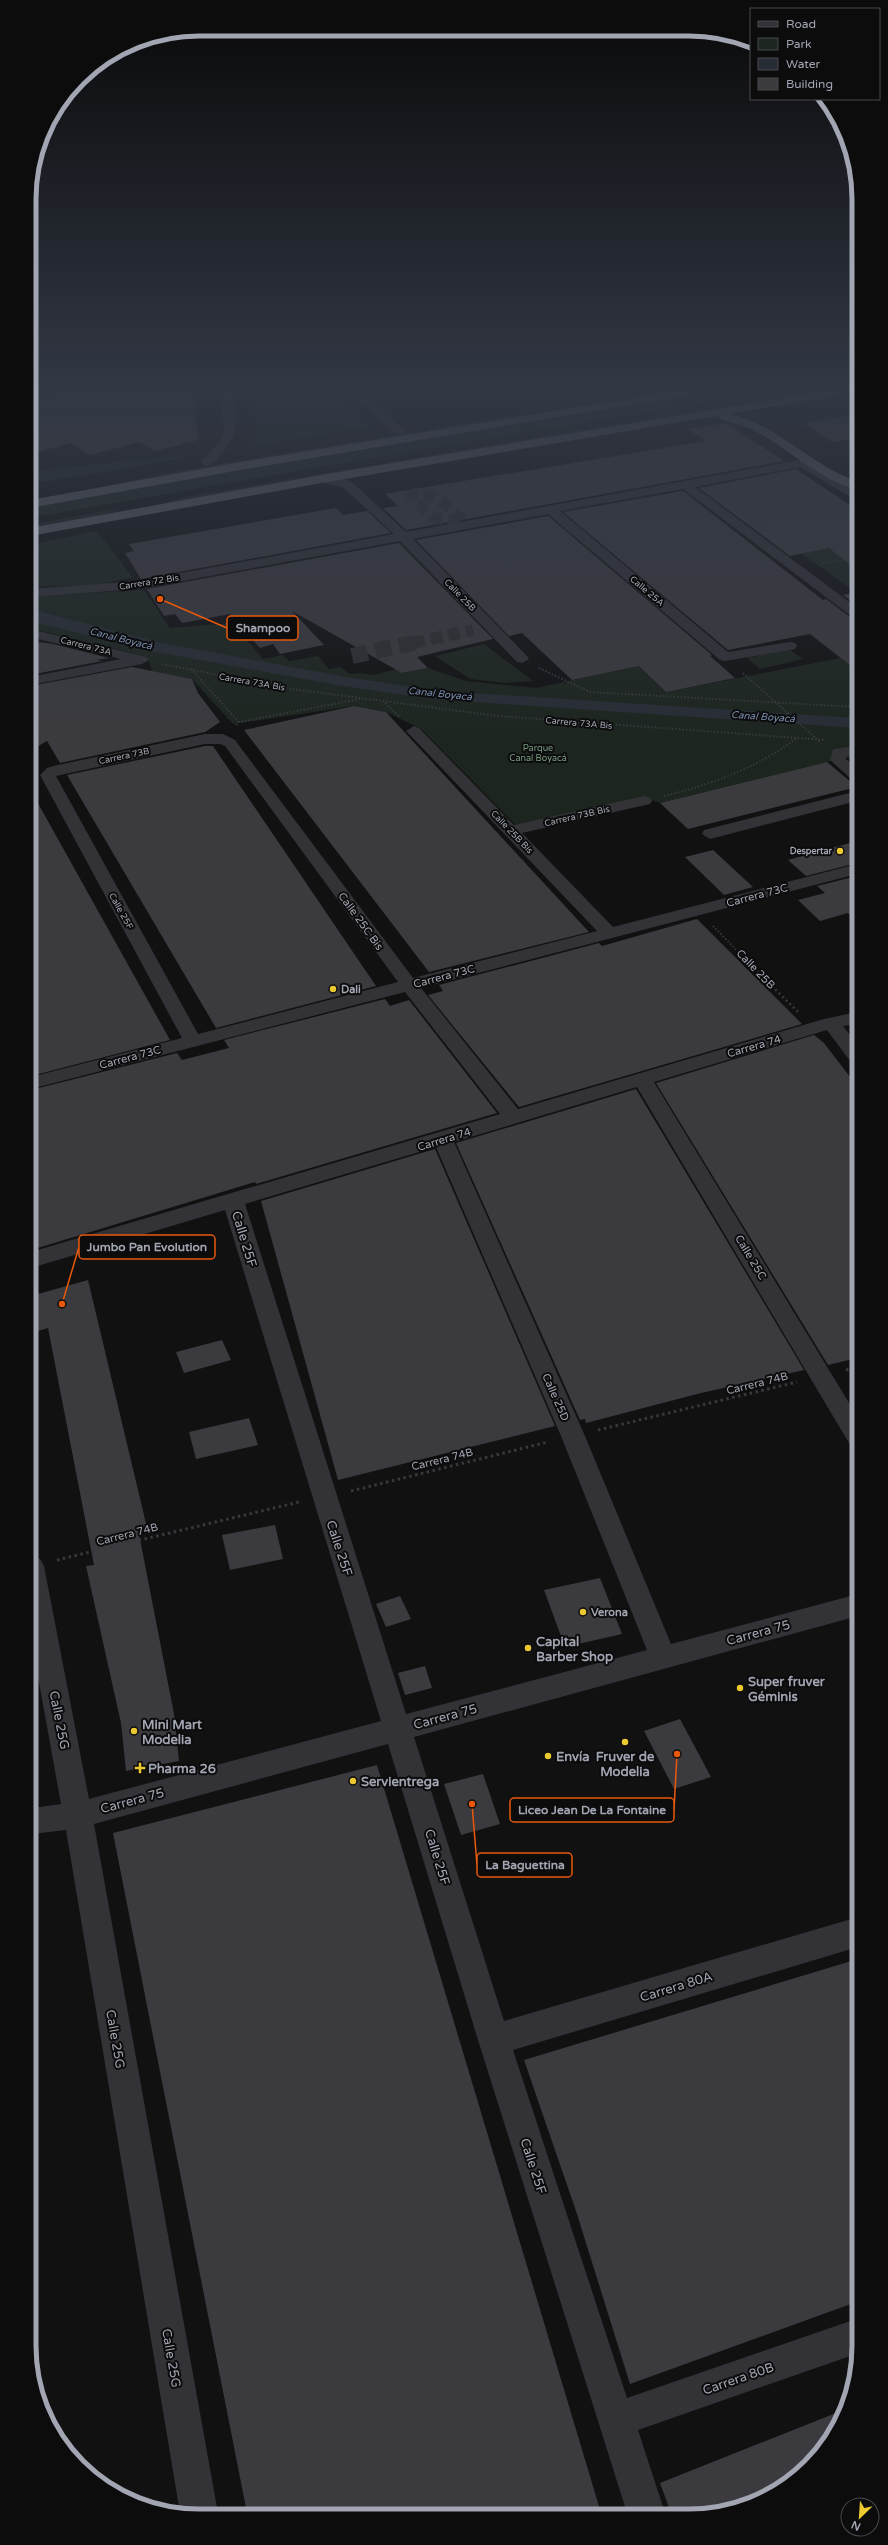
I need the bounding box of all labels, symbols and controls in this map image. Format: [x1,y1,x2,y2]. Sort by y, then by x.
legend [750,8,880,100]
text: Road [786,17,816,31]
text: Park [786,37,812,51]
text: Water [786,57,821,71]
text: Building [786,77,833,91]
street label: Carrera 72 Bis [118,572,180,593]
street label: Calle 25A [627,574,666,609]
street label: Calle 25B [442,577,478,614]
callout: Shampoo [227,616,298,640]
text: Shampoo [236,621,290,636]
water label: Canal Boyacá [88,625,154,653]
street label: Carrera 73A [59,635,113,658]
street label: Carrera 73A Bis [218,671,286,694]
water label: Canal Boyacá [407,685,473,703]
water label: Canal Boyacá [731,709,796,725]
street label: Carrera 73A Bis [545,715,613,732]
park label: Parque Canal Boyacá [509,743,567,764]
street label: Carrera 73B [98,746,150,767]
street label: Carrera 73B Bis [543,804,611,829]
street label: Calle 25B Bis [488,808,535,856]
place label: Despertar [790,846,833,857]
marker: Despertar [835,846,845,856]
street label: Carrera 73C [725,881,790,910]
street label: Calle 25C Bis [335,890,386,953]
street label: Calle 25F [106,891,135,932]
street label: Calle 25B [734,947,778,992]
street label: Carrera 73C [412,962,477,991]
place label: Dali [341,983,361,996]
marker: Dali [328,984,338,994]
street label: Carrera 74 [726,1033,783,1060]
street label: Carrera 73C [98,1043,163,1072]
street label: Carrera 74 [416,1125,473,1154]
street label: Calle 25F [228,1209,260,1269]
street label: Calle 25C [732,1233,769,1282]
callout: Jumbo Pan Evolution [79,1235,215,1259]
text: Jumbo Pan Evolution [86,1240,207,1254]
street label: Carrera 74B [725,1369,790,1397]
street label: Calle 25D [539,1372,572,1423]
street label: Carrera 74B [410,1445,475,1473]
street label: Calle 25F [323,1518,356,1578]
street label: Carrera 74B [95,1520,160,1548]
place label: Verona [591,1606,628,1619]
marker: Verona [578,1607,588,1617]
street label: Carrera 75 [725,1617,792,1649]
place label: Capital Barber Shop [536,1634,613,1665]
marker: Capital Barber Shop [523,1643,533,1653]
place label: Super fruver Géminis [748,1674,826,1705]
marker: Super fruver Géminis [735,1683,745,1693]
street label: Calle 25G [45,1689,73,1751]
street label: Carrera 75 [412,1701,479,1733]
place label: Mini Mart Modelia [142,1717,202,1748]
marker: Mini Mart Modelia [129,1726,139,1736]
marker: Fruver de Modelia [620,1737,630,1747]
place label: Envía [556,1749,589,1765]
place label: Fruver de Modelia [596,1749,655,1780]
marker: Envía [543,1751,553,1761]
place label: Pharma 26 [148,1761,216,1777]
marker: Pharma 26 [135,1763,145,1773]
place label: Servientrega [361,1774,439,1790]
marker: Servientrega [348,1776,358,1786]
street label: Carrera 75 [99,1785,166,1817]
callout: Liceo Jean De La Fontaine [510,1798,674,1822]
text: Liceo Jean De La Fontaine [518,1803,666,1817]
street label: Calle 25F [421,1827,453,1887]
callout: La Baguettina [477,1853,572,1877]
text: La Baguettina [485,1858,565,1873]
street label: Carrera 80A [638,1968,715,2006]
street label: Calle 25G [102,2008,128,2070]
street label: Calle 25F [517,2136,550,2196]
street label: Calle 25G [158,2327,184,2389]
street label: Carrera 80B [701,2359,776,2399]
north arrow [840,2497,880,2537]
text: N [849,2518,863,2533]

